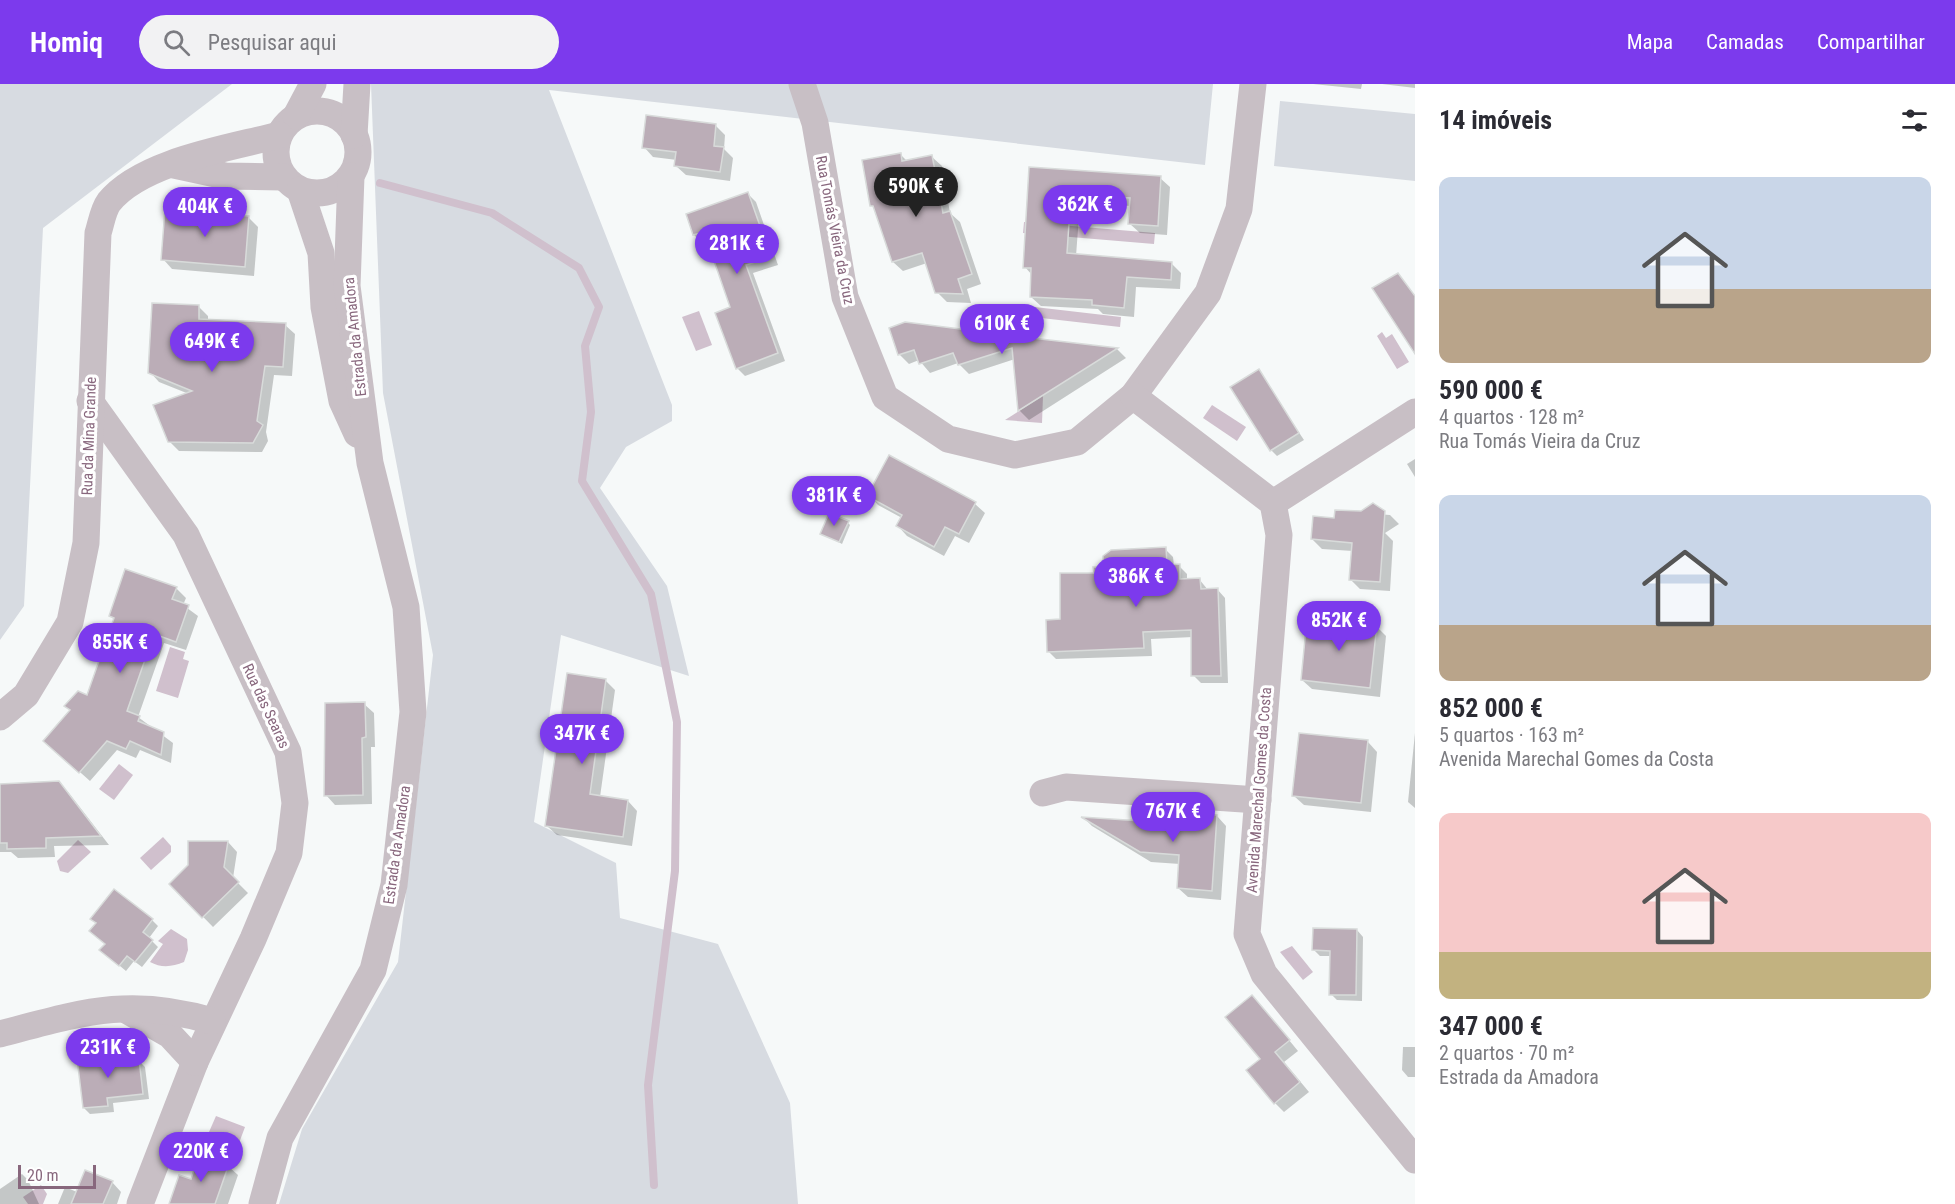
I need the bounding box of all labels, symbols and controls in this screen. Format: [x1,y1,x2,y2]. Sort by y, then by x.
search box [139,15,559,69]
text: Homiq [30,26,103,59]
icon: search [160,26,193,59]
text: Pesquisar aqui [208,30,337,55]
text: Mapa [1627,30,1673,54]
text: Camadas [1706,30,1784,54]
text: Compartilhar [1817,30,1925,54]
icon: filters [1898,104,1931,137]
text: 14 imóveis [1439,105,1552,135]
street label: Rua Tomás Vieira da Cruz [812,154,858,306]
pin: 590K € [867,167,965,218]
text: 590K € [888,174,944,198]
pin: 362K € [1036,185,1134,236]
pin: 404K € [156,187,254,238]
text: 362K € [1057,192,1113,216]
text: 404K € [177,194,233,218]
icon: home [1631,216,1739,324]
pin: 281K € [688,224,786,275]
text: 281K € [709,231,765,255]
street label: Estrada da Amadora [340,276,370,398]
pin: 610K € [953,304,1051,355]
text: 610K € [974,311,1030,335]
pin: 649K € [163,322,261,373]
text: 649K € [184,329,240,353]
text: 590 000 € [1439,375,1543,405]
street label: Rua da Mina Grande [78,376,100,496]
text: 4 quartos · 128 m² [1439,405,1584,429]
text: Rua Tomás Vieira da Cruz [1439,429,1641,453]
pin: 381K € [785,476,883,527]
text: 381K € [806,483,862,507]
icon: home [1631,534,1739,642]
pin: 386K € [1087,557,1185,608]
text: 386K € [1108,564,1164,588]
pin: 852K € [1290,601,1388,652]
text: 852K € [1311,608,1367,632]
pin: 855K € [71,623,169,674]
text: 855K € [92,630,148,654]
street label: Rua das Searas [239,661,293,751]
street label: Avenida Marechal Gomes da Costa [1243,687,1275,893]
text: 852 000 € [1439,693,1543,723]
pin: 347K € [533,714,631,765]
text: 347K € [554,721,610,745]
text: 5 quartos · 163 m² [1439,723,1584,747]
text: Avenida Marechal Gomes da Costa [1439,747,1714,771]
street label: Estrada da Amadora [380,784,414,906]
pin: 767K € [1124,792,1222,843]
text: 767K € [1145,799,1201,823]
icon: home [1631,852,1739,960]
text: 347 000 € [1439,1011,1543,1041]
pin: 231K € [59,1028,157,1079]
text: 231K € [80,1035,136,1059]
text: 2 quartos · 70 m² [1439,1041,1574,1065]
text: Estrada da Amadora [1439,1065,1599,1089]
pin: 220K € [152,1132,250,1183]
text: 220K € [173,1139,229,1163]
scale bar [18,1162,96,1190]
text: 20 m [27,1166,59,1185]

